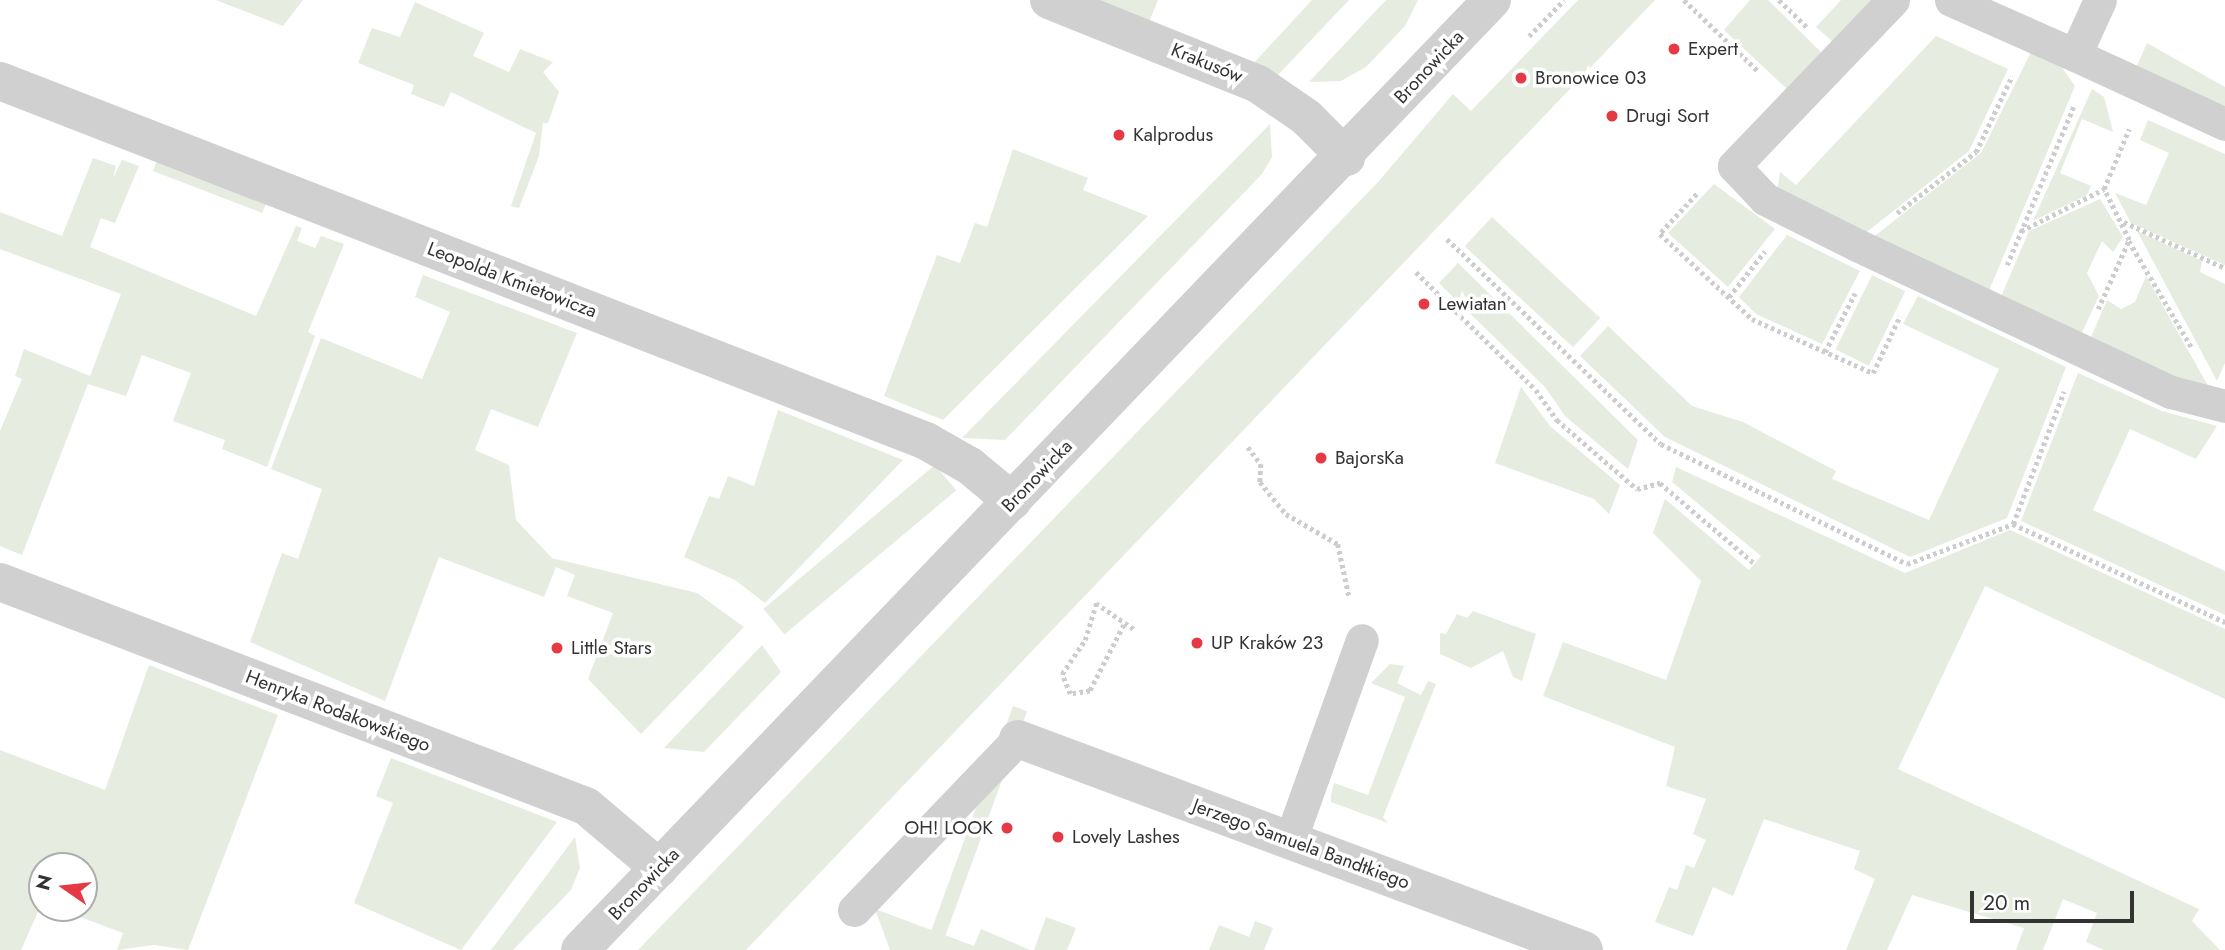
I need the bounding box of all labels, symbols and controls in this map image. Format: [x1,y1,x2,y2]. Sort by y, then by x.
street label: Bronowicka [1389,26,1469,108]
street label: Krakusów [1168,38,1246,88]
place label: Expert [1688,38,1738,60]
marker: Expert [1666,41,1682,57]
place label: Bronowice 03 [1535,67,1646,89]
marker: Bronowice 03 [1513,70,1529,86]
place label: Drugi Sort [1626,105,1709,127]
marker: Drugi Sort [1604,108,1620,124]
place label: Kalprodus [1133,124,1213,146]
marker: Kalprodus [1111,127,1127,143]
street label: Leopolda Kmietowicza [424,237,600,323]
place label: Lewiatan [1438,293,1507,315]
marker: Lewiatan [1416,296,1432,312]
street label: Bronowicka [997,435,1077,517]
place label: BajorsKa [1335,447,1404,469]
marker: BajorsKa [1313,450,1329,466]
place label: UP Kraków 23 [1211,632,1323,654]
marker: UP Kraków 23 [1189,635,1205,651]
place label: Little Stars [571,637,652,659]
marker: Little Stars [549,640,565,656]
street label: Henryka Rodakowskiego [242,665,434,757]
street label: Jerzego Samuela Bandtkiego [1189,794,1413,894]
place label: OH! LOOK [904,817,993,839]
marker: OH! LOOK [999,820,1015,836]
place label: Lovely Lashes [1072,826,1180,848]
marker: Lovely Lashes [1050,829,1066,845]
street label: Bronowicka [604,843,684,925]
north arrow [28,852,98,922]
text: N [29,872,59,893]
scale bar [1973,876,2138,920]
text: 20 m [1983,888,2030,918]

